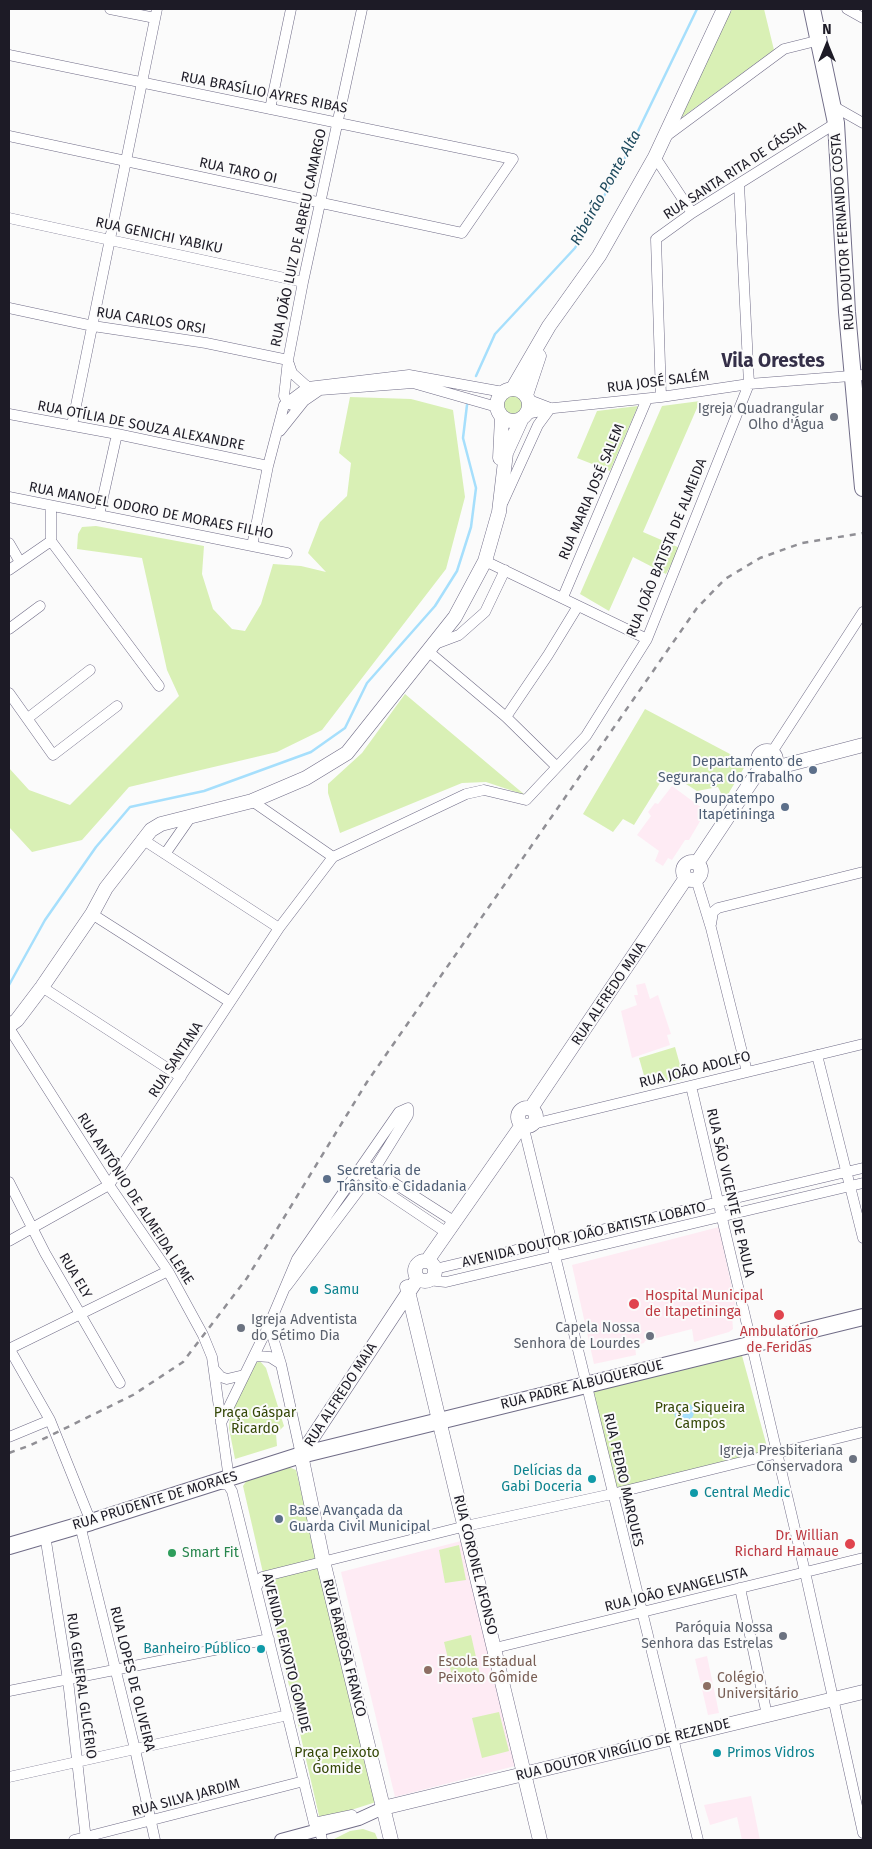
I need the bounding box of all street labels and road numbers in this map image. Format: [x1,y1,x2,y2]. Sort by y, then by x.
street label: RUA BRASÍLIO AYRES RIBAS [179,69,349,117]
street label: RUA SANTA RITA DE CÁSSIA [660,119,810,223]
street label: RUA JOÃO LUIZ DE ABREU CAMARGO [268,127,330,349]
street label: RUA DOUTOR FERNANDO COSTA [828,133,858,331]
street label: RUA TARO OI [197,155,279,187]
street label: RUA GENICHI YABIKU [94,214,224,258]
street label: RUA CARLOS ORSI [95,304,207,338]
street label: RUA JOSÉ SALÉM [606,367,710,397]
street label: RUA OTÍLIA DE SOUZA ALEXANDRE [36,398,246,454]
street label: RUA MARIA JOSÉ SALEM [556,421,628,563]
street label: RUA JOÃO BATISTA DE ALMEIDA [623,456,711,640]
street label: RUA MANOEL ODORO DE MORAES FILHO [27,479,275,543]
street label: RUA ALFREDO MAIA [568,939,650,1049]
street label: RUA SANTANA [145,1019,207,1101]
street label: RUA JOÃO ADOLFO [637,1048,753,1092]
street label: RUA SÃO VICENTE DE PAULA [702,1107,758,1279]
street label: RUA ANTÔNIO DE ALMEIDA LEME [73,1110,197,1288]
street label: AVENIDA DOUTOR JOÃO BATISTA LOBATO [460,1199,708,1271]
street label: RUA ELY [55,1250,95,1302]
street label: RUA ALFREDO MAIA [301,1340,381,1450]
street label: RUA PADRE ALBUQUERQUE [499,1357,665,1413]
street label: RUA PEDRO MARQUES [599,1411,647,1549]
street label: RUA PRUDENTE DE MORAES [70,1468,240,1534]
street label: RUA CORONEL AFONSO [449,1493,501,1637]
street label: RUA JOÃO EVANGELISTA [603,1564,749,1616]
street label: AVENIDA PEIXOTO GOMIDE [258,1571,314,1735]
street label: RUA BARBOSA FRANCO [319,1577,369,1719]
street label: RUA LOPES DE OLIVEIRA [106,1605,158,1753]
street label: RUA GENERAL GLICÉRIO [62,1612,100,1760]
street label: RUA DOUTOR VIRGÍLIO DE REZENDE [514,1715,732,1785]
street label: RUA SILVA JARDIM [130,1776,242,1820]

